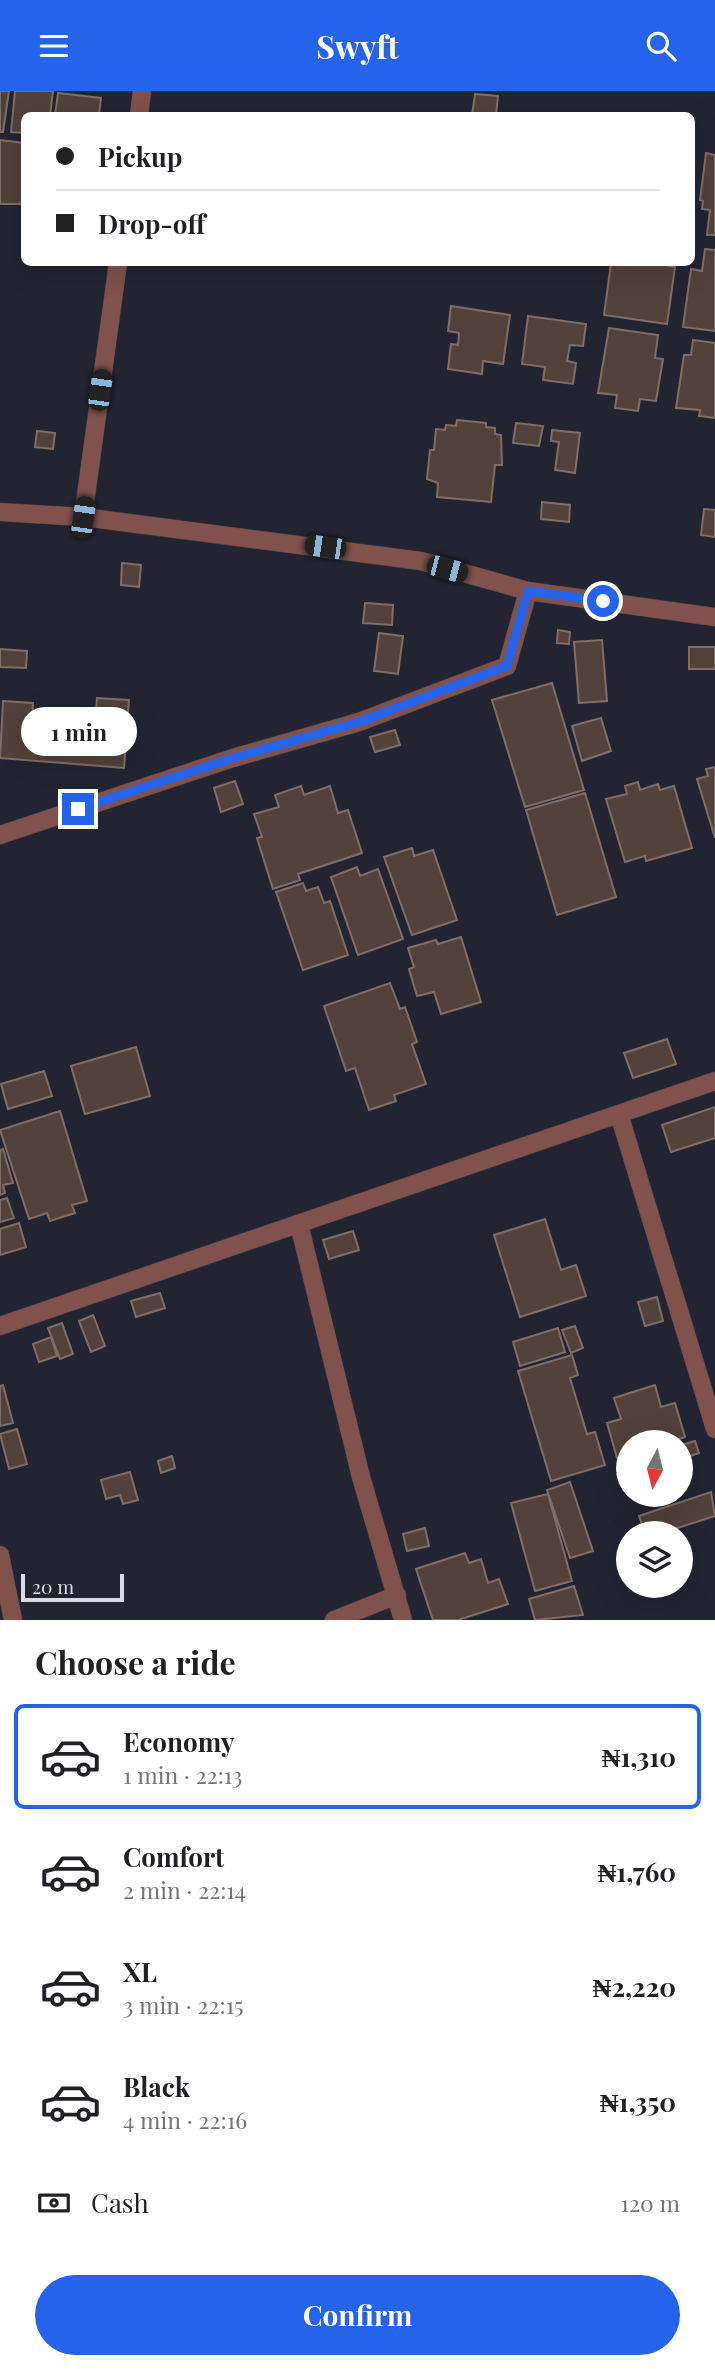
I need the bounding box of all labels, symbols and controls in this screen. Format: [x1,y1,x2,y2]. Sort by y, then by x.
text: Swyft [316,24,399,67]
icon: menu [35,27,73,65]
icon: search [642,27,680,65]
text: Pickup [98,139,182,174]
text: Drop-off [98,206,205,241]
car [87,368,114,412]
car [70,495,97,539]
car [303,534,348,560]
car [424,553,471,585]
route start [587,585,619,617]
callout: 1 min [20,707,136,757]
text: 1 min [51,716,107,747]
route end [62,793,94,825]
north arrow [616,1430,693,1507]
map controls [616,1430,693,1598]
button: layers [616,1521,693,1598]
scale bar [21,1571,124,1603]
text: 20 m [32,1573,74,1599]
text: Choose a ride [35,1640,236,1683]
text: Economy [123,1724,234,1759]
icon: car [39,1725,102,1788]
text: ₦1,310 [602,1739,676,1774]
text: 1 min · 22:13 [123,1759,242,1790]
text: Comfort [123,1839,224,1874]
icon: car [39,1840,102,1903]
text: ₦1,760 [598,1854,676,1889]
text: 2 min · 22:14 [123,1874,246,1905]
text: XL [123,1954,157,1989]
icon: car [39,1955,102,2018]
text: ₦2,220 [593,1969,676,2004]
text: 3 min · 22:15 [123,1989,243,2020]
text: Black [123,2069,190,2104]
icon: car [39,2070,102,2133]
text: ₦1,350 [600,2084,676,2119]
text: 4 min · 22:16 [123,2104,247,2135]
icon: cash [35,2184,73,2222]
text: Cash [91,2185,149,2220]
text: 120 m [621,2187,680,2218]
button: Confirm [35,2275,680,2355]

